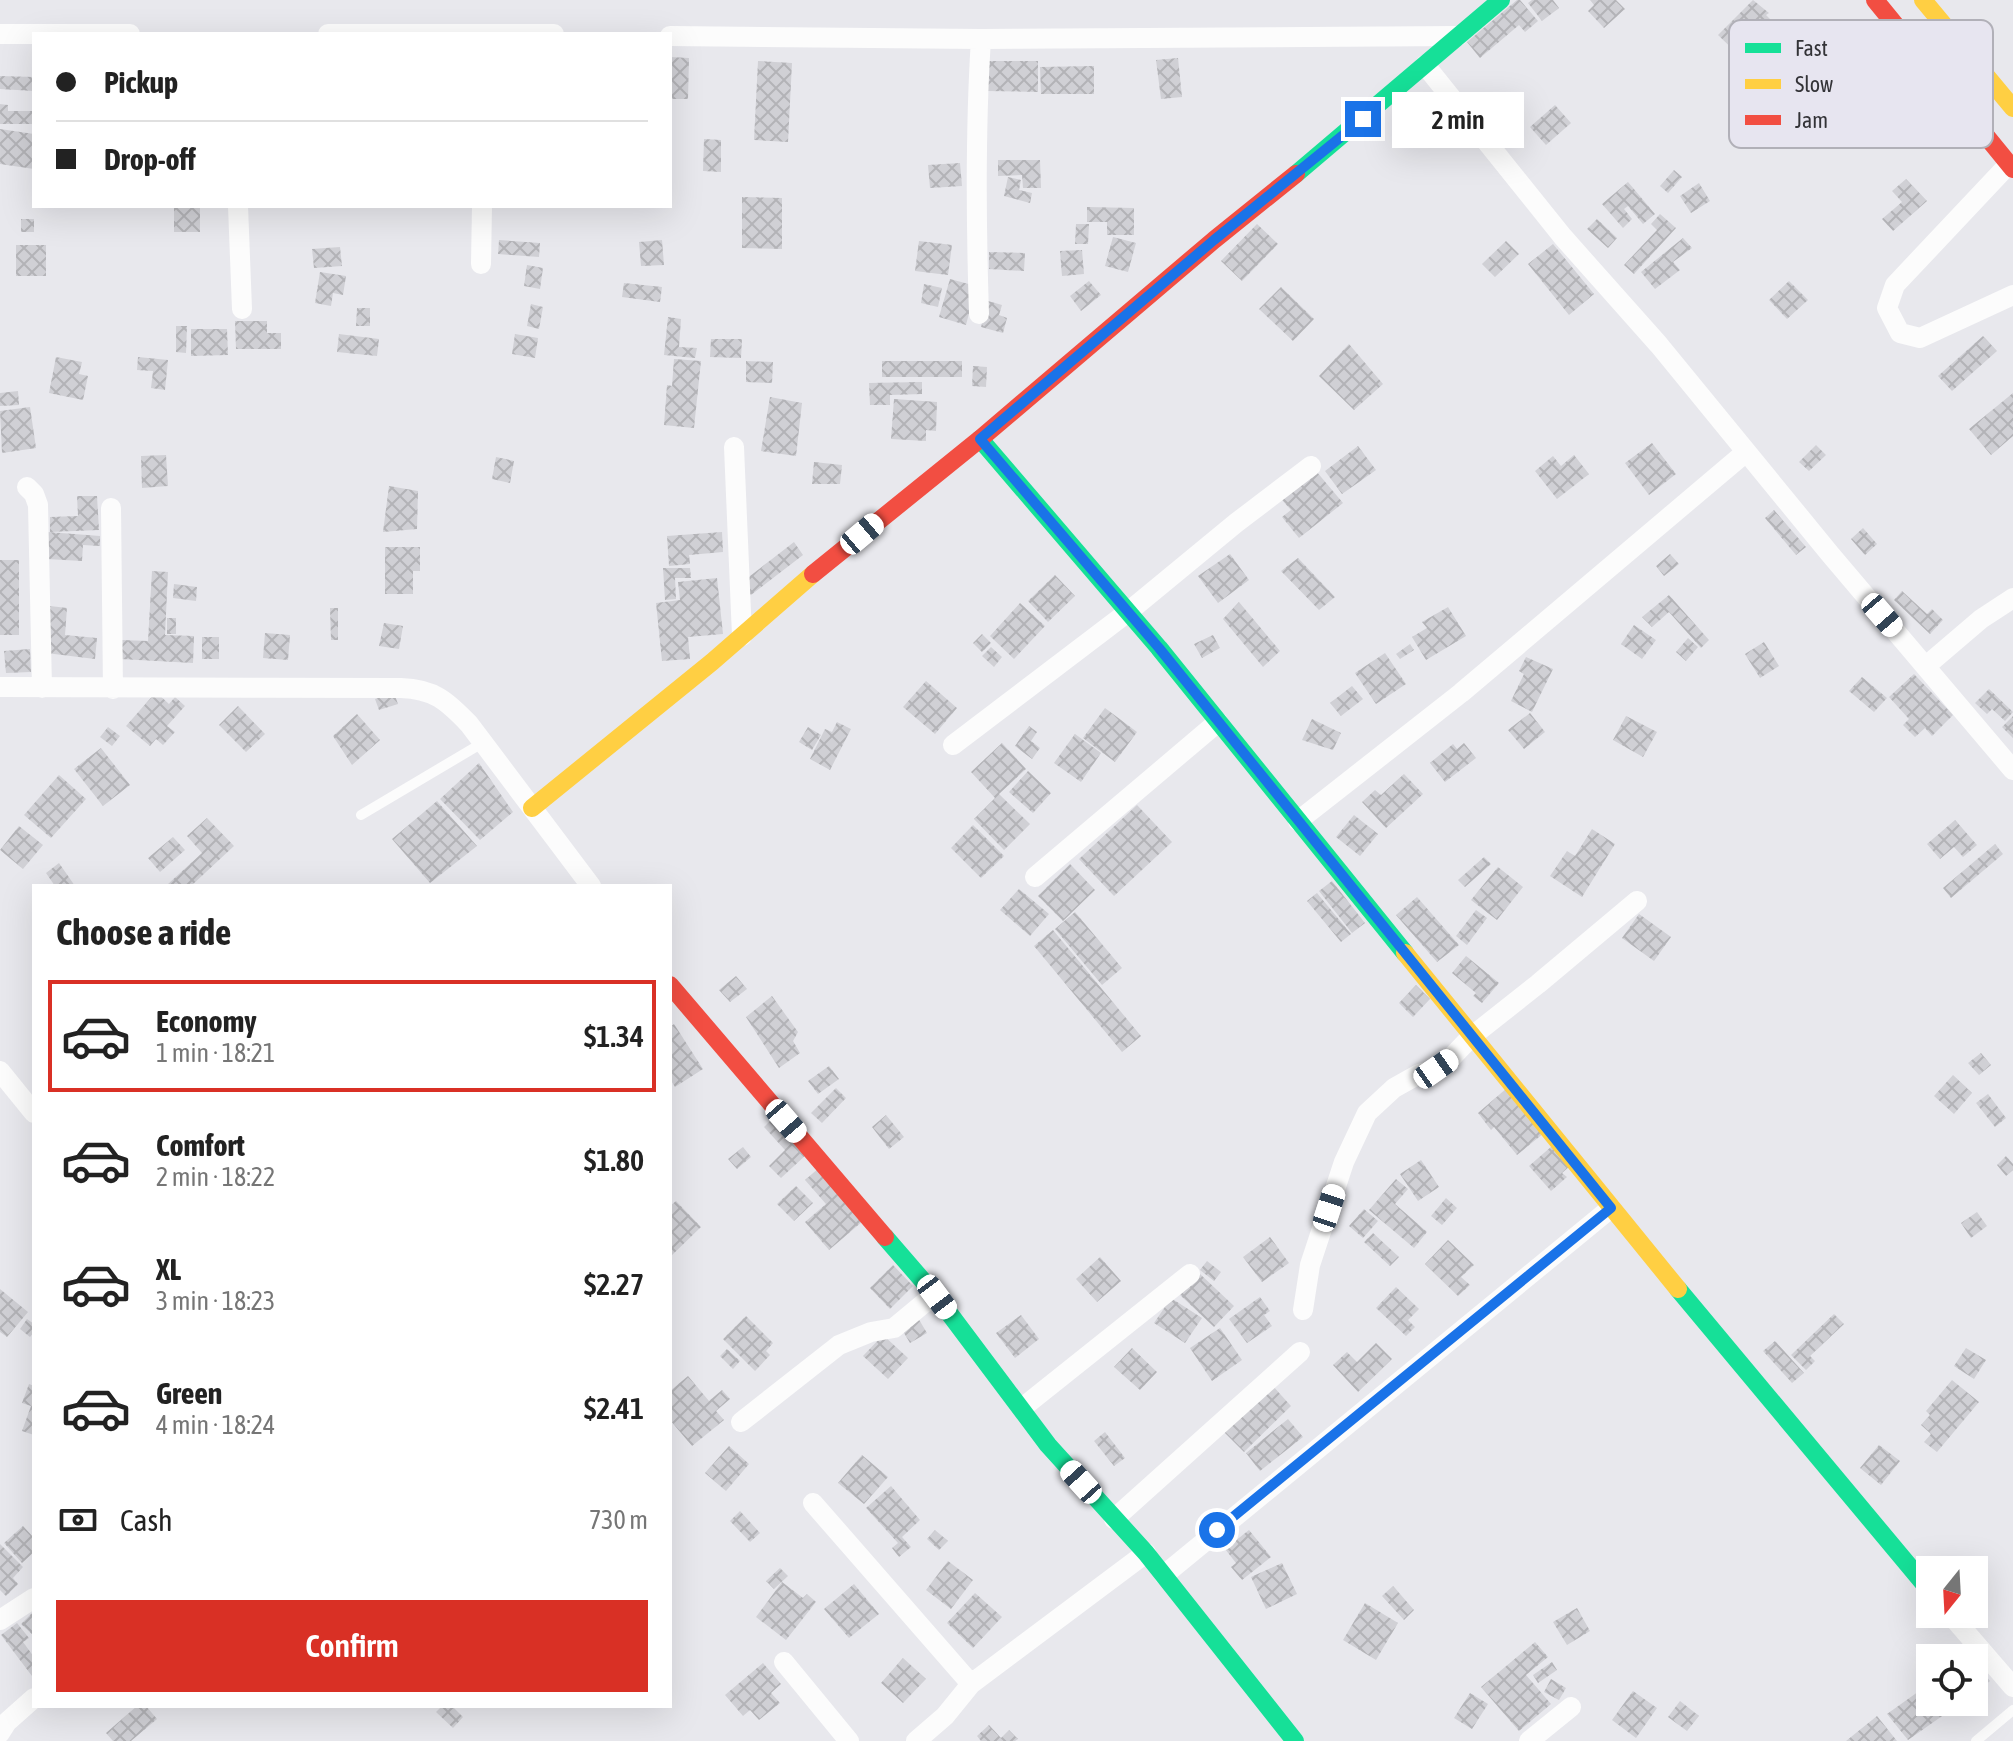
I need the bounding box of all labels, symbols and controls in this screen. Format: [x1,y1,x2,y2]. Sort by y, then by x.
legend [1729,20,1993,148]
text: Fast [1795,35,1828,61]
text: Pickup [104,65,178,99]
text: Slow [1795,71,1833,97]
callout: 2 min [1391,91,1523,147]
route end [1345,101,1381,137]
text: 2 min [1431,105,1485,135]
text: Jam [1795,107,1828,133]
text: Drop-off [104,142,196,176]
car [836,509,888,559]
car [1857,589,1907,641]
text: Choose a ride [56,911,231,953]
icon: car [60,1000,132,1072]
text: Economy [156,1004,257,1038]
text: $1.34 [584,1019,644,1053]
text: 1 min · 18:21 [156,1038,275,1068]
car [1409,1045,1463,1093]
car [761,1095,811,1147]
icon: car [60,1124,132,1196]
text: Comfort [156,1128,245,1162]
text: $1.80 [584,1143,644,1177]
text: 2 min · 18:22 [156,1162,275,1192]
car [1310,1181,1348,1235]
icon: car [60,1248,132,1320]
text: XL [156,1252,181,1286]
text: $2.27 [584,1267,644,1301]
car [913,1271,961,1323]
text: 3 min · 18:23 [156,1286,275,1316]
icon: car [60,1372,132,1444]
text: Green [156,1376,222,1410]
text: $2.41 [584,1391,644,1425]
text: 4 min · 18:24 [156,1410,275,1440]
car [1056,1456,1106,1508]
icon: cash [56,1498,100,1542]
text: Cash [120,1503,173,1537]
text: 730 m [589,1505,648,1535]
route start [1199,1512,1235,1548]
north arrow [1916,1556,1988,1628]
map controls [1916,1556,1988,1716]
button: Confirm [56,1600,648,1692]
button: locate [1916,1644,1988,1716]

